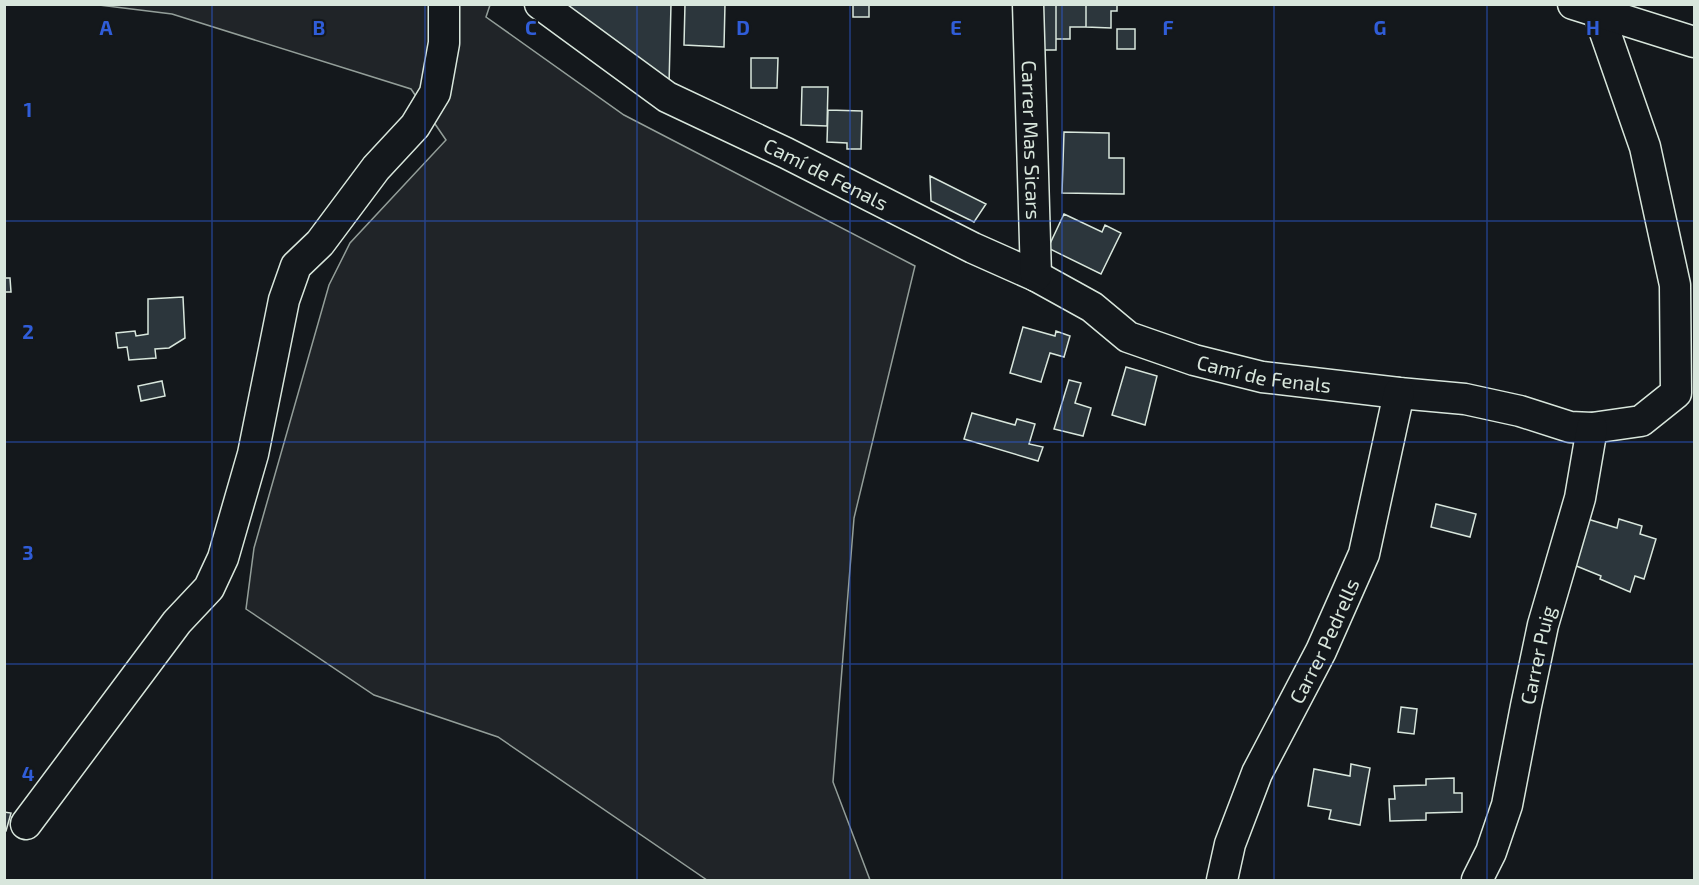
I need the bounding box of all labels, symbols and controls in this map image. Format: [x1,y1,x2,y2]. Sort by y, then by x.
text: A [99,15,113,39]
text: B [313,15,325,39]
text: C [525,15,537,39]
text: D [736,15,750,39]
text: E [950,15,962,39]
text: F [1162,15,1174,39]
text: G [1374,15,1386,39]
text: H [1586,15,1600,39]
street label: Carrer Mas Sicars [1018,60,1046,220]
text: 1 [24,97,32,121]
street label: Camí de Fenals [760,132,892,215]
text: 2 [22,319,34,343]
street label: Camí de Fenals [1195,349,1332,397]
text: 3 [22,540,34,564]
street label: Carrer Pedrells [1284,575,1364,707]
street label: Carrer Puig [1515,603,1560,706]
text: 4 [22,761,35,785]

